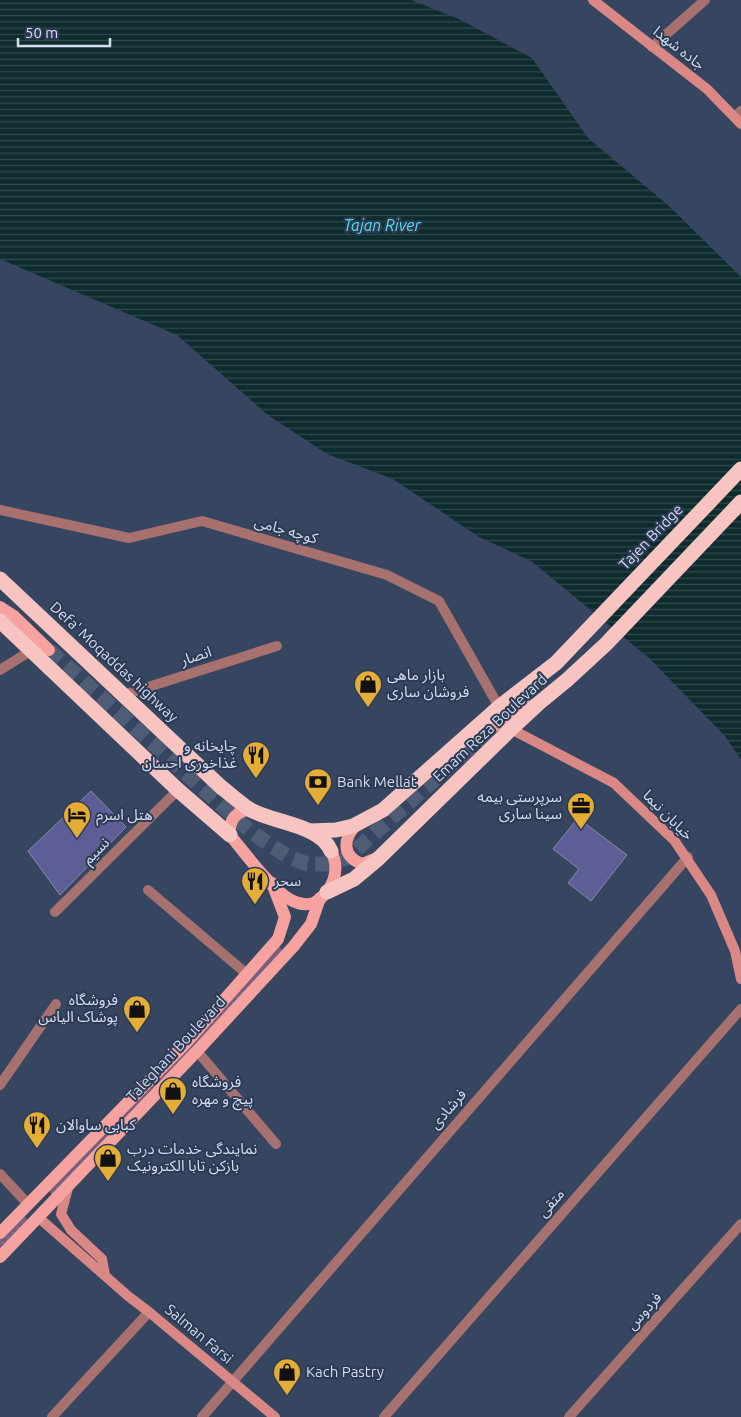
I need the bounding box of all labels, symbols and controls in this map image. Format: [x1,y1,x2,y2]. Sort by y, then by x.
scale bar [18,15,110,47]
street label: جاده شهدا [650,22,709,74]
text: 50 m [25,24,58,41]
water label: Tajan River [343,216,421,234]
street label: Tajen Bridge [615,501,686,573]
street label: کوچه جامی [252,512,320,549]
street label: Defa' Moqaddas highway [47,598,182,725]
street label: انصار [177,643,214,670]
place label: بازار ماهی فروشان ساری [387,666,470,701]
shop icon: بازار ماهی فروشان ساری [353,669,383,708]
street label: Emam Reza Boulevard [429,670,550,785]
place label: چایخانه و غذاخوری احسان [142,737,237,772]
restaurant icon: چایخانه و غذاخوری احسان [241,740,271,779]
bank icon: Bank Mellat [303,767,333,806]
place label: Bank Mellat [337,773,417,790]
street label: خیابان نیما [639,786,697,844]
place label: سرپرستی بیمه سینا ساری [477,788,562,823]
office icon: سرپرستی بیمه سینا ساری [566,791,596,830]
hotel icon: هتل اسرم [62,800,92,839]
place label: هتل اسرم [96,806,153,826]
street label: نسیم [79,834,115,870]
restaurant icon: سحر [240,866,270,905]
place label: سحر [273,872,301,890]
place label: فروشگاه پوشاک الیاس [38,991,118,1027]
street label: Taleghani Boulevard [123,993,228,1104]
shop icon: فروشگاه پوشاک الیاس [122,994,152,1033]
place label: فروشگاه پیچ و مهره [192,1073,253,1111]
shop icon: فروشگاه پیچ و مهره [158,1076,188,1115]
street label: فرشادی [426,1085,470,1133]
restaurant icon: کبابی ساوالان [22,1110,52,1149]
place label: کبابی ساوالان [56,1116,136,1134]
place label: نمایندگی خدمات درب بازکن تابا الکترونیک [127,1140,257,1175]
shop icon: نمایندگی خدمات درب بازکن تابا الکترونیک [93,1143,123,1182]
street label: متقی [534,1185,568,1221]
street label: فردوس [623,1288,666,1333]
street label: Salman Farsi [162,1300,237,1367]
shop icon: Kach Pastry [272,1357,302,1396]
place label: Kach Pastry [306,1363,384,1380]

